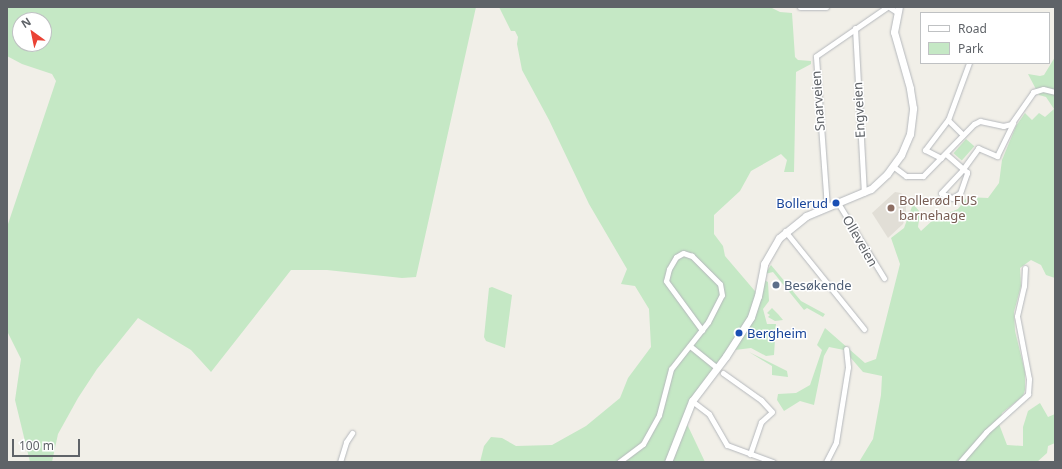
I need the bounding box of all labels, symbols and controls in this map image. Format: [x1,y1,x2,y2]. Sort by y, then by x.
north arrow [12,12,52,52]
legend [920,12,1050,64]
text: N [18,14,34,31]
text: Road [958,20,987,37]
text: Park [958,40,983,57]
street label: Snarveien [808,70,828,132]
street label: Engveien [850,82,868,138]
place label: Bollerød FUS barnehage [899,193,977,224]
place label: Bollerud [776,195,828,211]
marker: Bollerud [831,198,841,208]
marker: Bollerød FUS barnehage [886,203,896,213]
street label: Olleveien [839,213,881,269]
place label: Besøkende [784,277,852,293]
marker: Besøkende [771,280,781,290]
place label: Bergheim [747,325,807,341]
marker: Bergheim [734,328,744,338]
scale bar [14,431,82,457]
text: 100 m [19,437,54,454]

